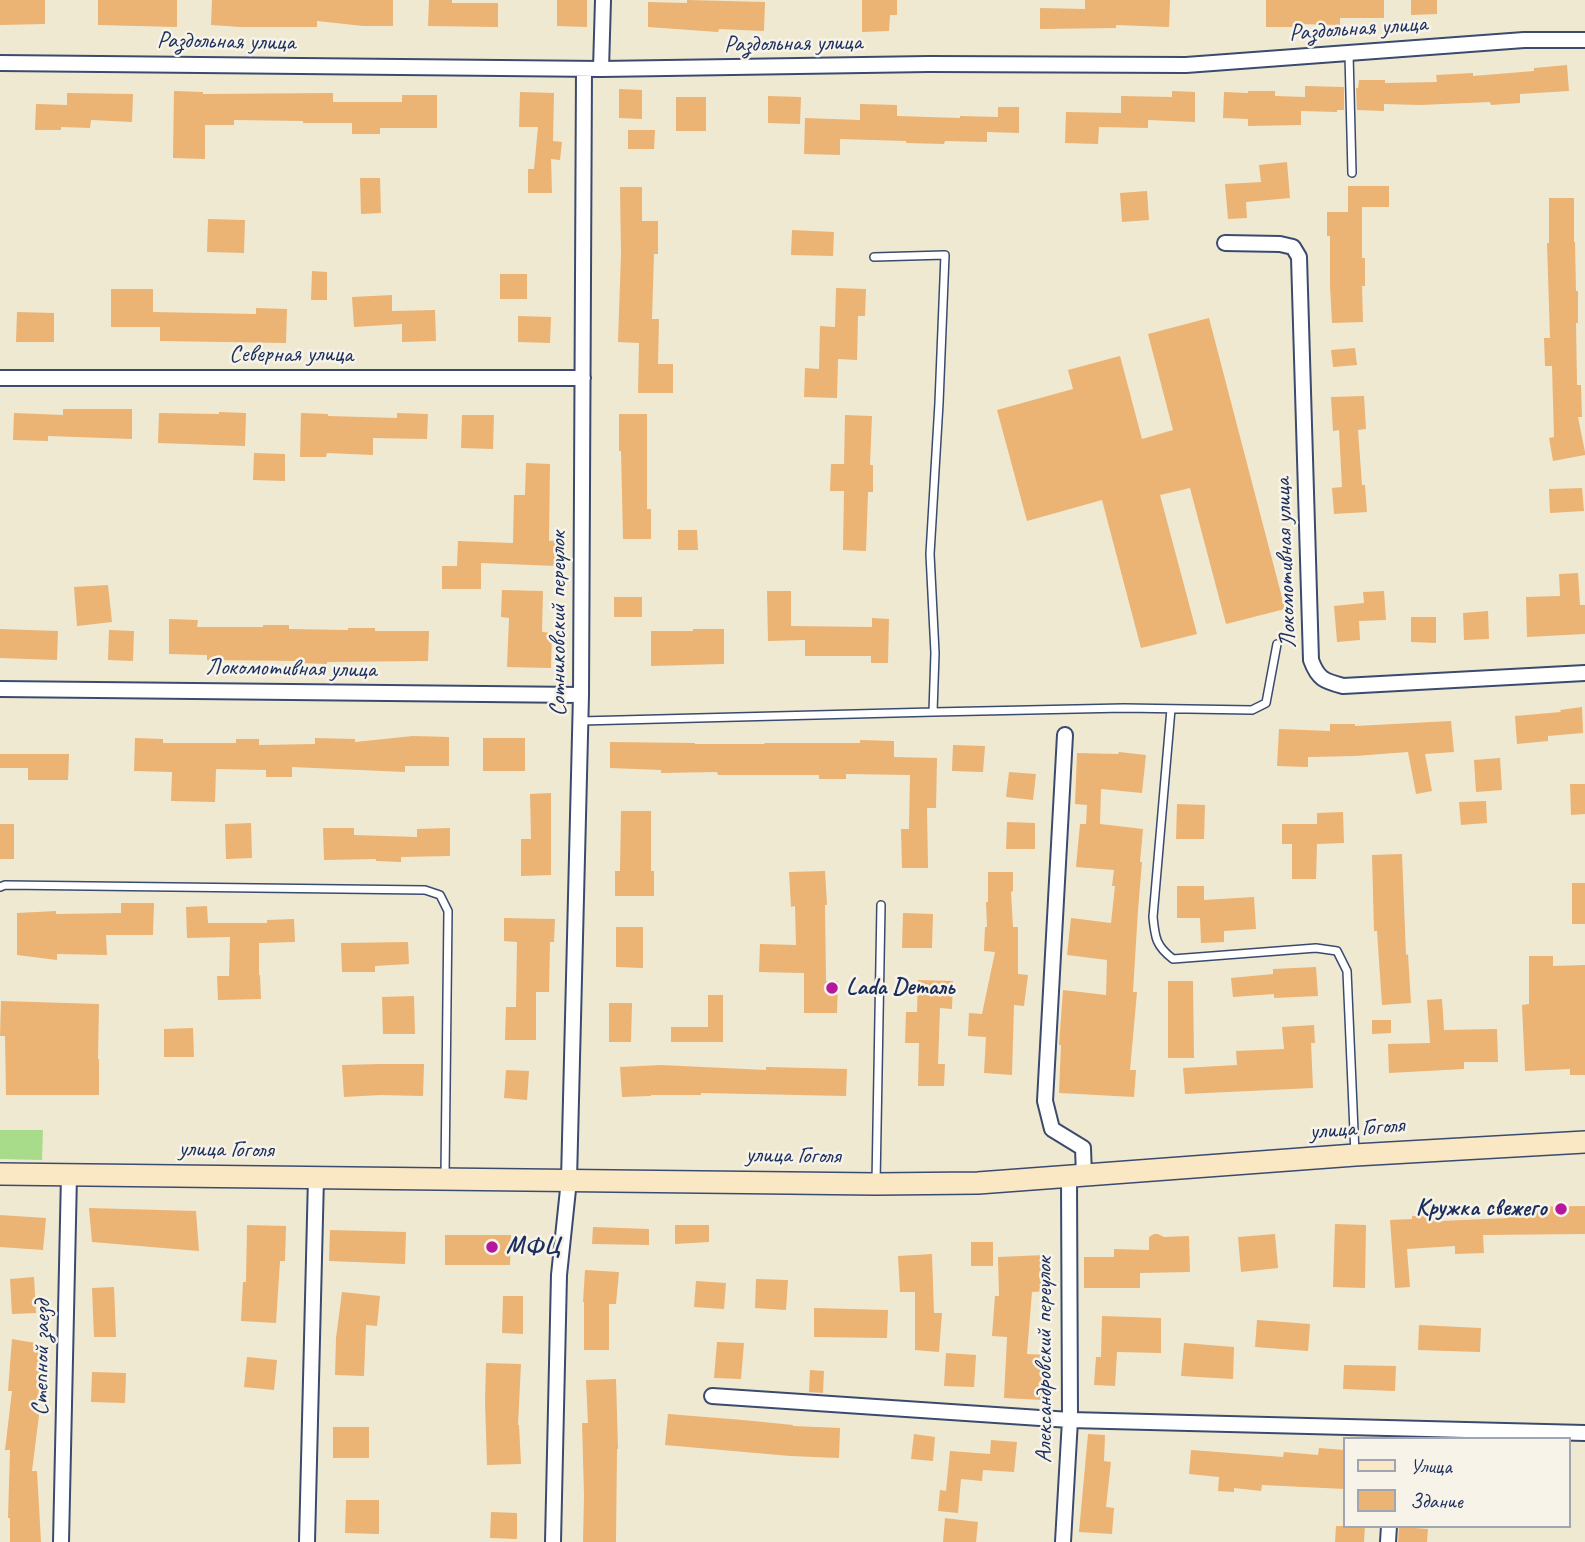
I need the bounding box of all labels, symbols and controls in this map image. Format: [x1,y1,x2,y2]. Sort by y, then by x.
street label: Раздольная улица [1288,10,1428,48]
street label: Раздольная улица [157,26,295,58]
street label: Раздольная улица [724,28,862,60]
street label: Северная улица [229,341,353,369]
street label: Локомотивная улица [1269,477,1303,649]
street label: Сотниковский переулок [545,532,573,716]
street label: Локомотивная улица [205,653,377,685]
place label: Lada Dеталь [846,974,955,1002]
marker: Lada Dеталь [824,980,840,996]
street label: улица Гоголя [1309,1111,1405,1147]
street label: улица Гоголя [178,1135,274,1165]
street label: улица Гоголя [745,1141,841,1171]
place label: Кружка свежего [1416,1195,1547,1223]
marker: Кружка свежего [1553,1201,1569,1217]
place label: МФЦ [506,1233,560,1261]
marker: МФЦ [484,1239,500,1255]
street label: Александровский переулок [1031,1257,1059,1463]
street label: Степной заезд [27,1300,57,1416]
legend [1344,1437,1571,1528]
text: Улица [1410,1453,1452,1479]
text: Здание [1410,1488,1463,1514]

